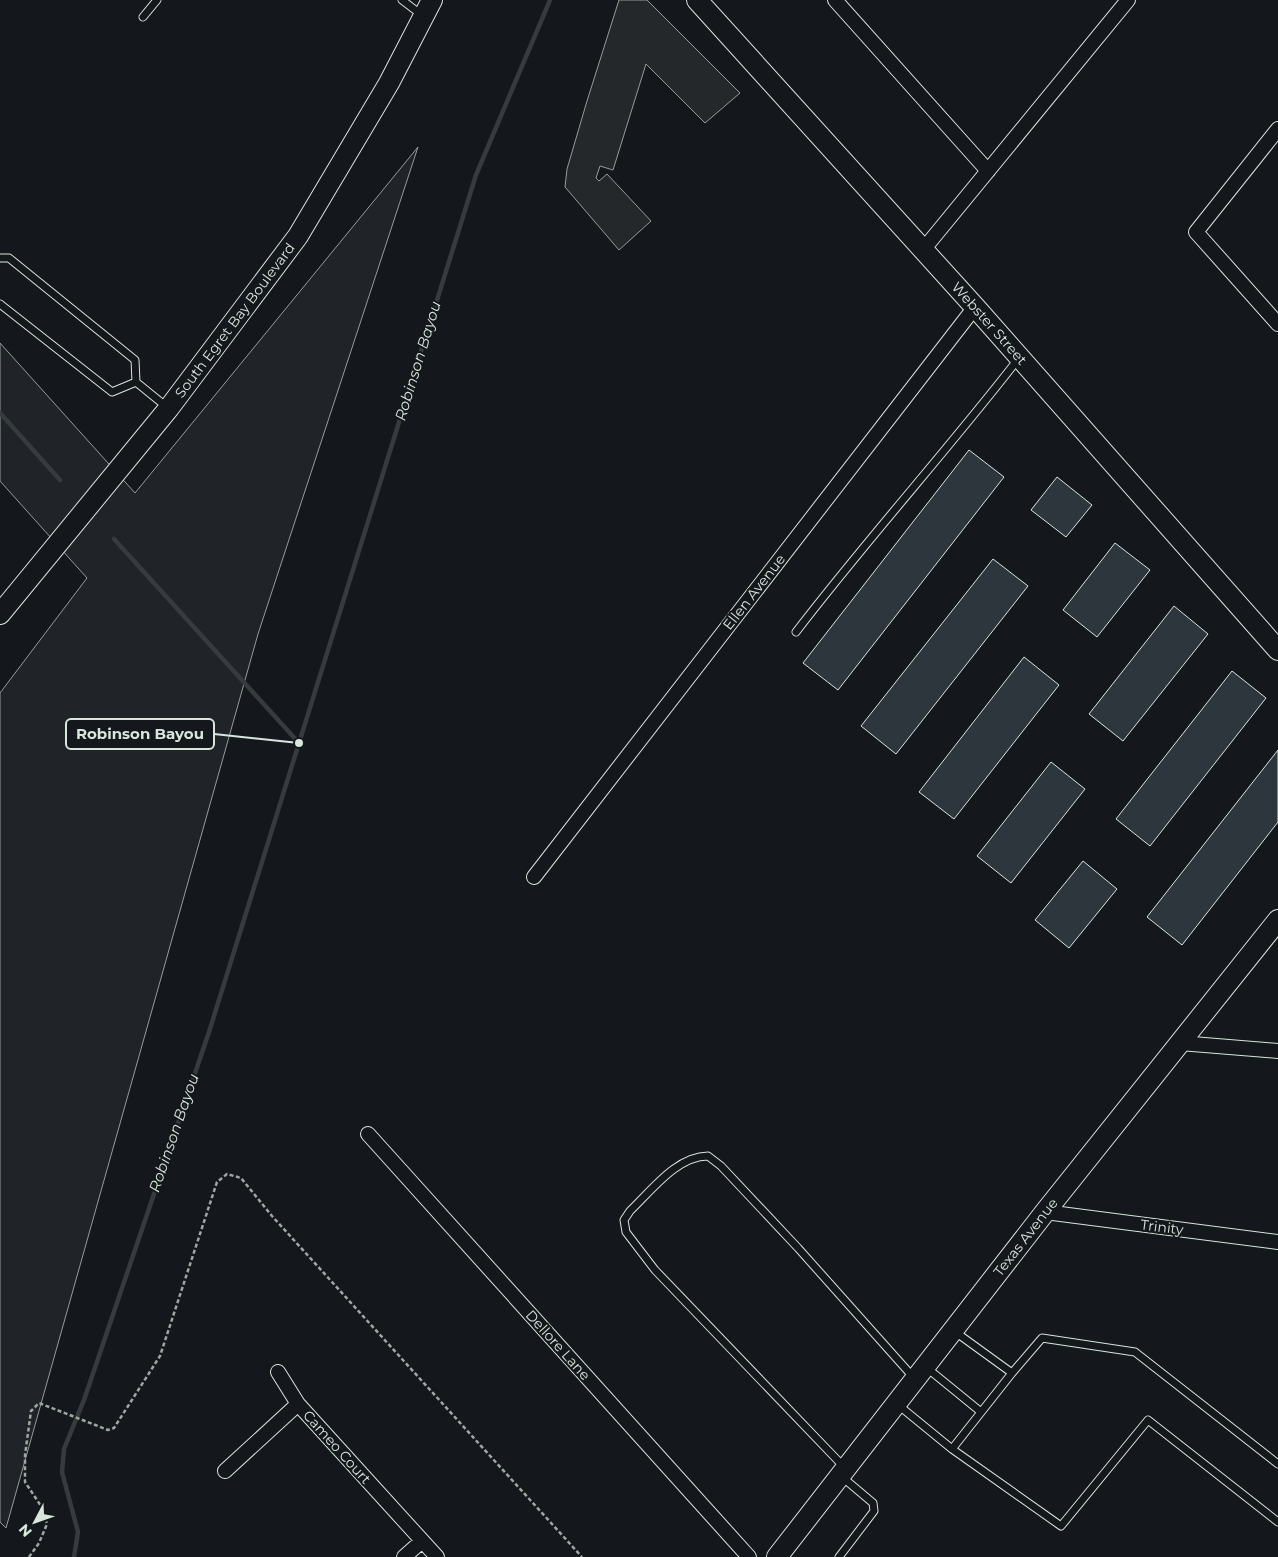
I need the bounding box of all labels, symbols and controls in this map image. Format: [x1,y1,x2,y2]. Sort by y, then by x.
street label: South Egret Bay Boulevard [171,239,299,401]
street label: Webster Street [948,278,1031,369]
water label: Robinson Bayou [390,299,445,423]
street label: Ellen Avenue [719,550,789,634]
callout: Robinson Bayou [66,719,214,749]
text: Robinson Bayou [76,724,204,743]
water label: Robinson Bayou [144,1071,203,1195]
street label: Texas Avenue [989,1194,1062,1280]
street label: Trinity [1140,1215,1185,1239]
street label: Dellore Lane [522,1306,594,1384]
street label: Cameo Court [299,1406,375,1488]
north arrow [10,1497,60,1547]
text: N [15,1520,36,1541]

